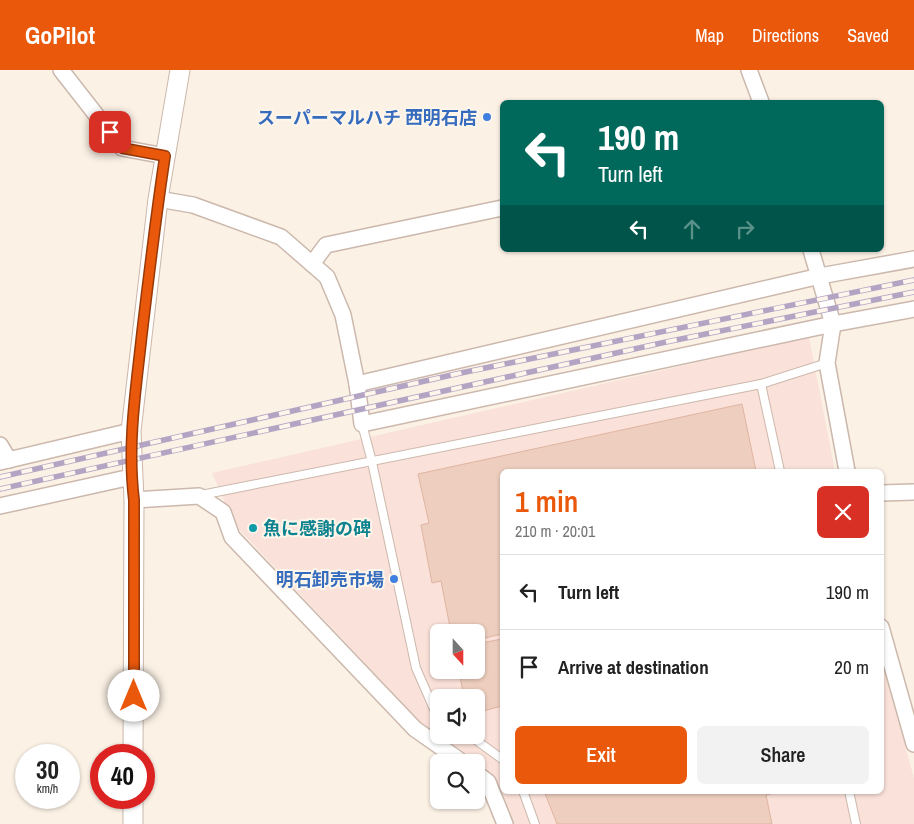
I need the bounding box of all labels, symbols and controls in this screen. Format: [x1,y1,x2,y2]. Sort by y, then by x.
text: GoPilot [25,19,95,51]
text: Map [695,23,724,48]
text: Directions [752,23,819,48]
text: Saved [847,23,889,48]
place label: スーパーマルハチ 西明石店 [257,105,477,130]
pin [89,111,131,153]
marker: スーパーマルハチ 西明石店 [481,111,493,123]
text: 190 m [598,114,679,161]
icon: arrive [96,118,124,146]
icon: left [515,120,580,185]
text: Turn left [598,159,663,189]
icon: left [625,215,653,243]
icon: ahead [678,215,706,243]
icon: right [731,215,759,243]
text: 1 min [515,481,578,521]
button: close [817,486,869,538]
place label: 魚に感謝の碑 [263,516,371,541]
text: 210 m · 20:01 [515,520,595,542]
marker: 魚に感謝の碑 [247,522,259,534]
place label: 明石卸売市場 [276,567,384,592]
marker: 明石卸売市場 [388,573,400,585]
icon: left [515,578,543,606]
text: Turn left [558,579,619,605]
text: 190 m [826,579,869,605]
north arrow [430,624,485,679]
map controls [430,624,485,809]
icon: arrive [515,653,543,681]
text: Arrive at destination [558,654,709,680]
text: 20 m [834,654,869,680]
position arrow [107,669,159,721]
button: sound [430,689,485,744]
button: Exit [515,726,687,784]
button: Share [697,726,869,784]
speed limit sign: 40 [90,744,155,809]
text: 30 [36,753,59,787]
button: search [430,754,485,809]
text: km/h [37,781,58,797]

